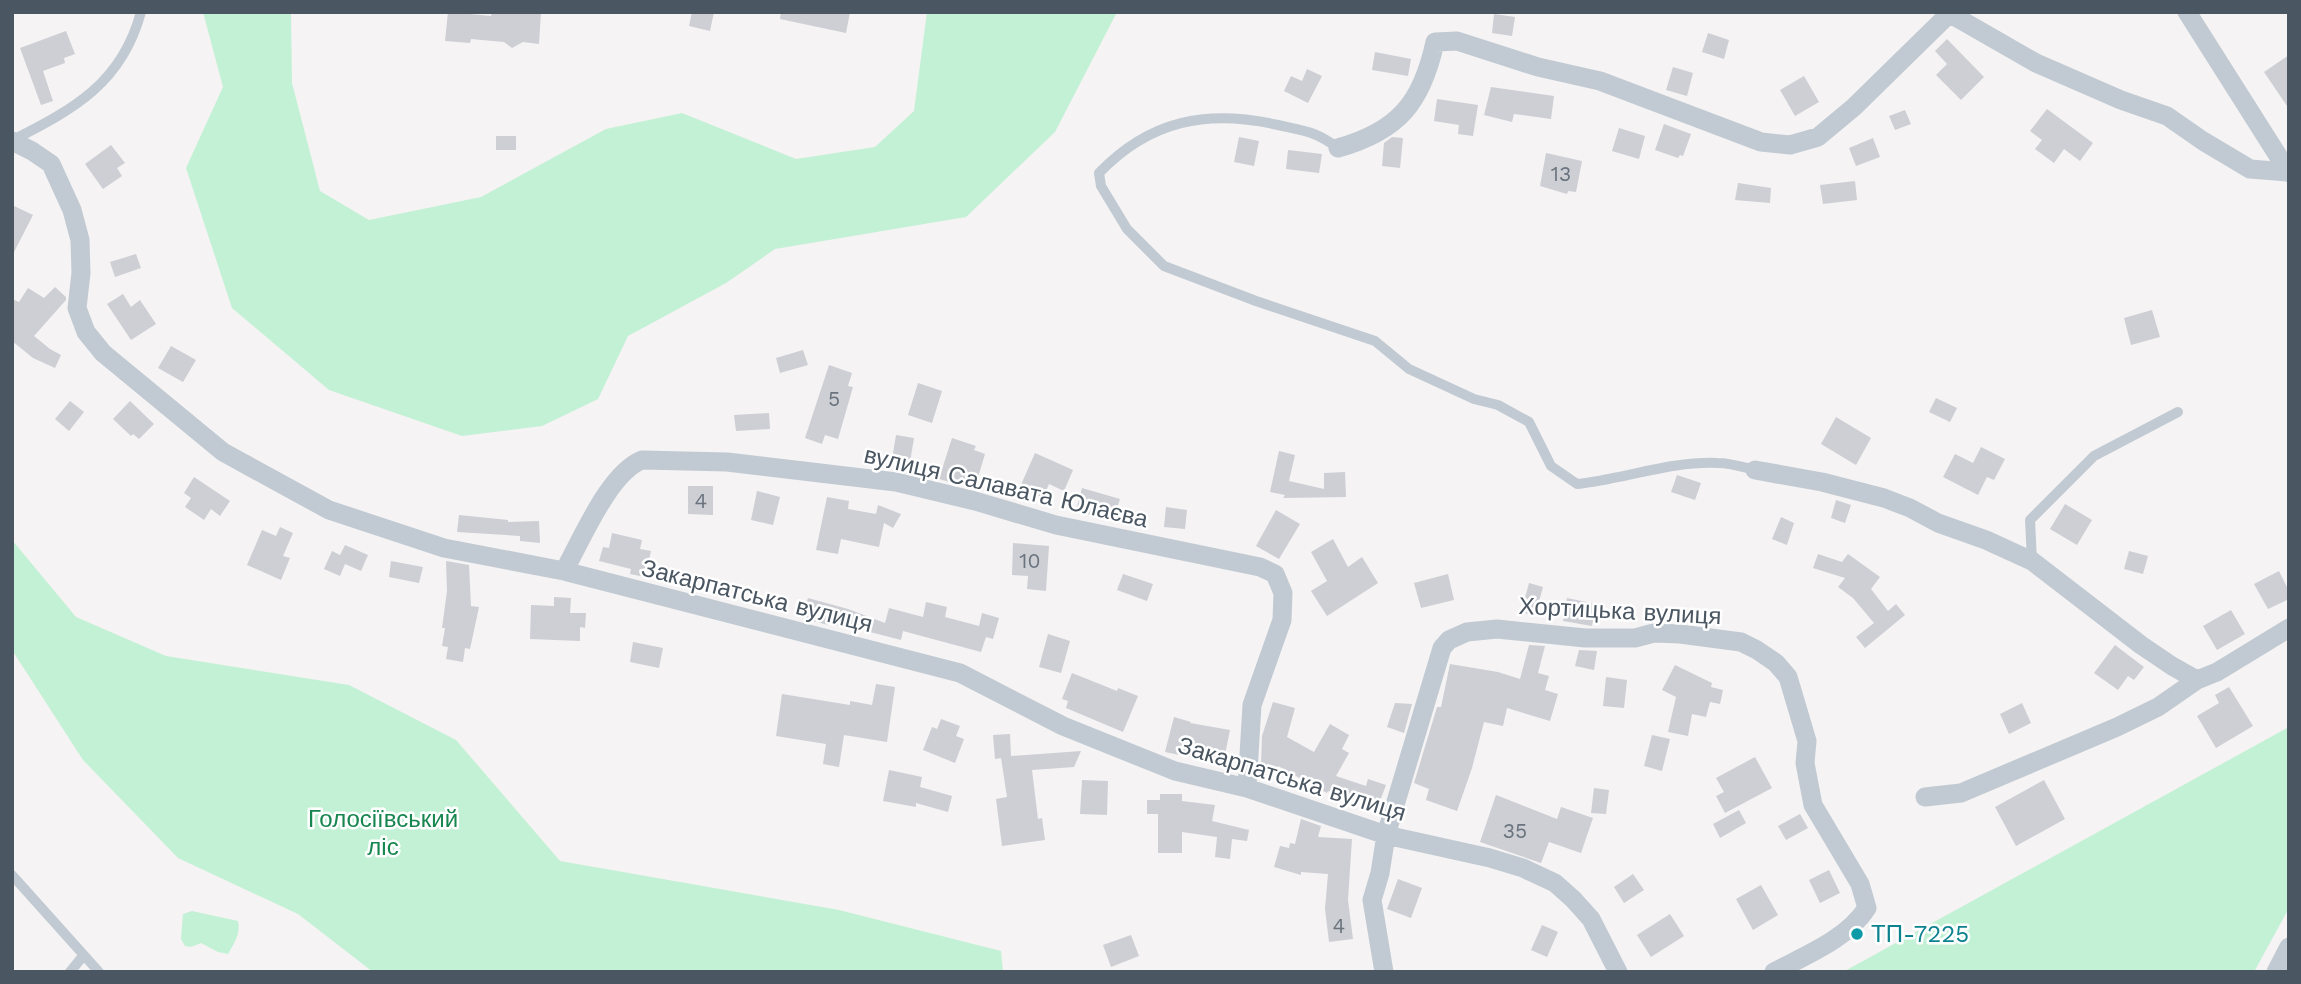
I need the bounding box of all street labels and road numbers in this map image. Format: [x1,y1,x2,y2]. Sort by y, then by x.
street label: вулиця Салавата Юлаєва [861,441,1151,533]
street label: Закарпатська вулиця [639,554,875,638]
street label: Хортицька вулиця [1518,592,1722,630]
street label: Закарпатська вулиця [1175,731,1409,827]

